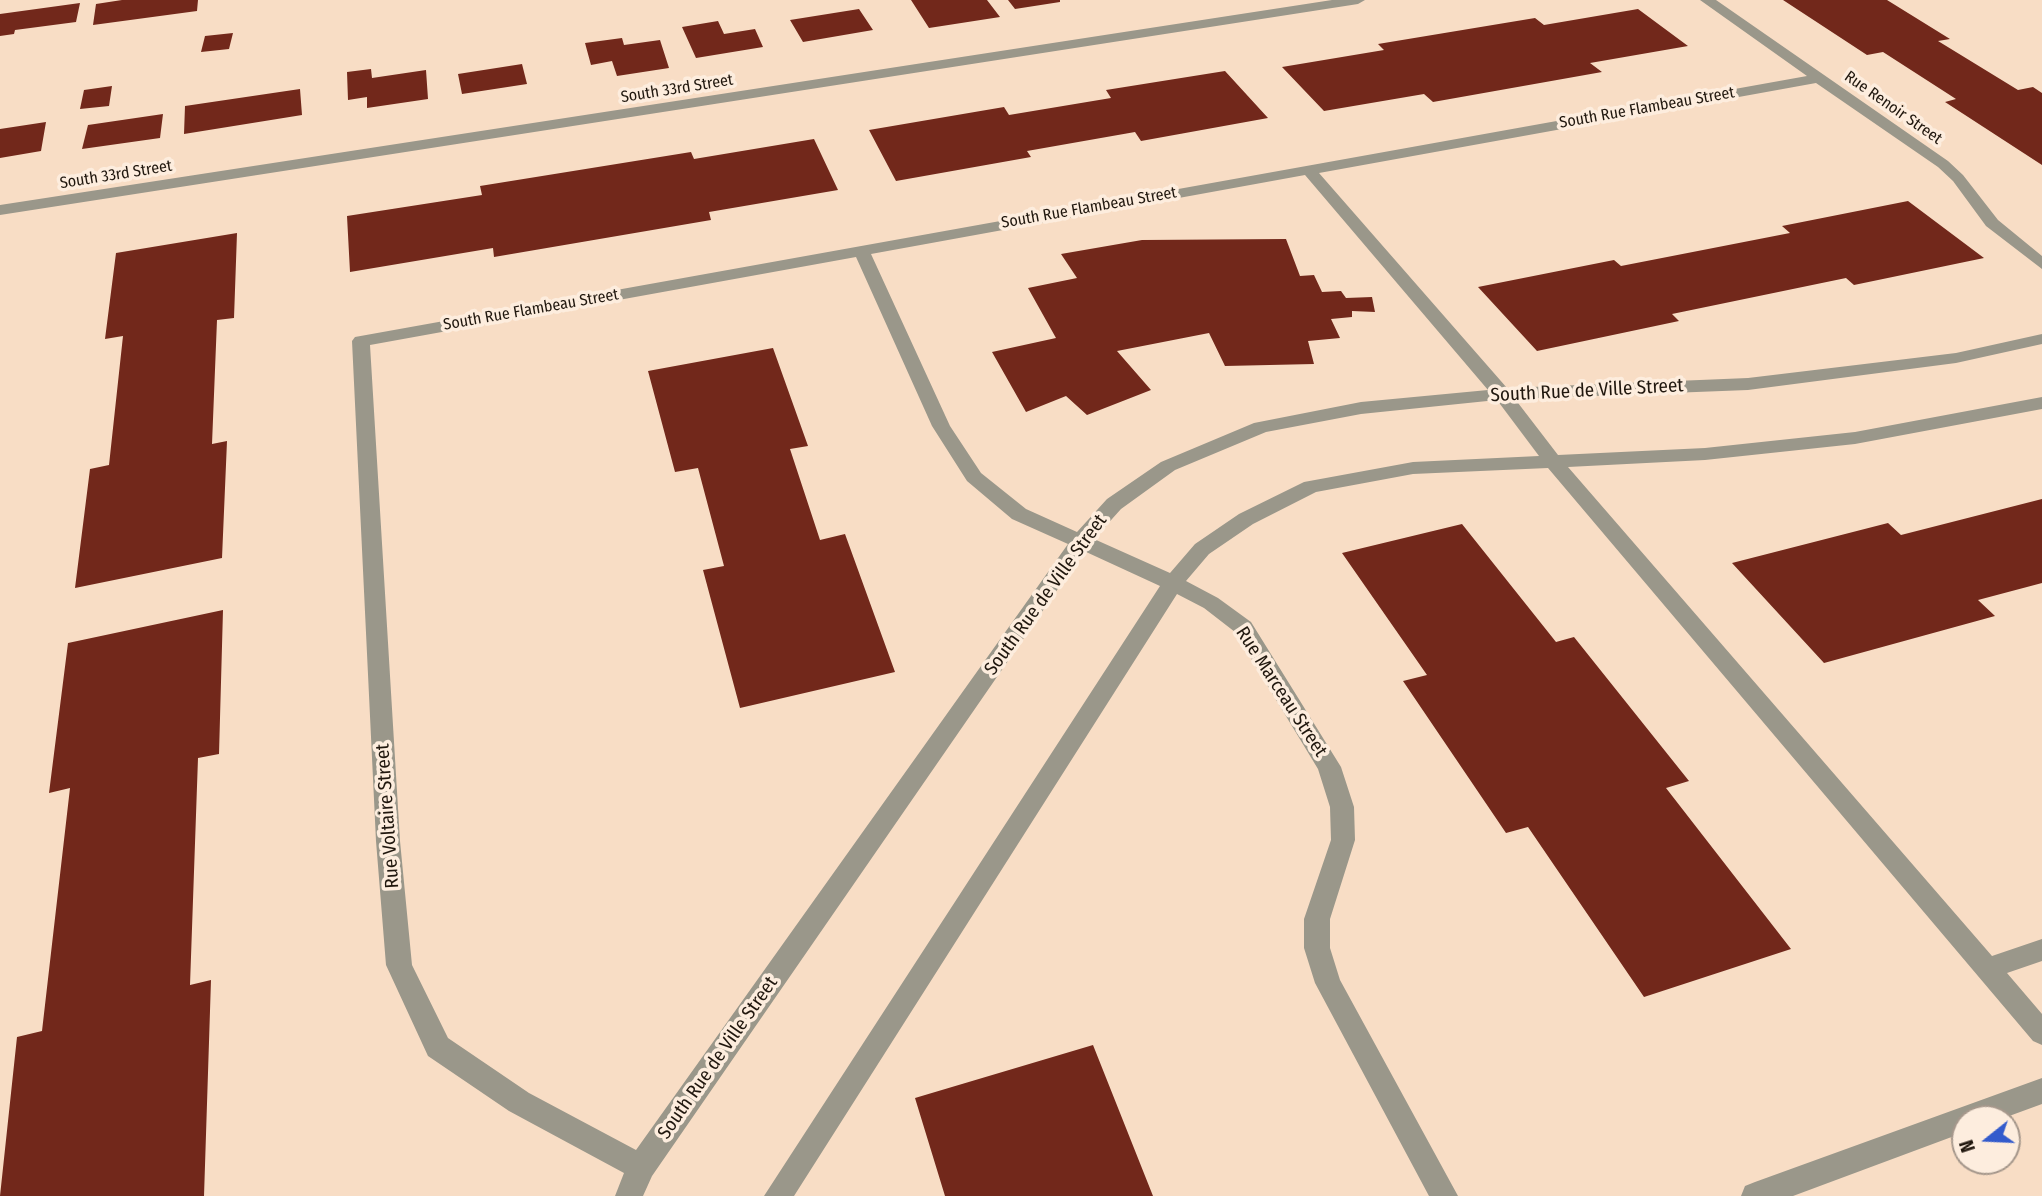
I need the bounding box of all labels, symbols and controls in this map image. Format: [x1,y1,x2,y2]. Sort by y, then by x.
street label: Rue Renoir Street [1841,67,1945,149]
street label: South 33rd Street [620,71,734,107]
street label: South Rue Flambeau Street [1558,83,1736,133]
street label: South 33rd Street [59,157,173,193]
street label: South Rue Flambeau Street [1000,183,1178,233]
street label: South Rue Flambeau Street [442,285,620,335]
street label: South Rue de Ville Street [1490,375,1684,407]
street label: South Rue de Ville Street [980,510,1112,680]
street label: Rue Marceau Street [1230,623,1332,761]
street label: Rue Voltaire Street [372,743,404,889]
street label: South Rue de Ville Street [653,972,783,1144]
north arrow [1951,1105,2021,1175]
text: N [1955,1137,1980,1155]

